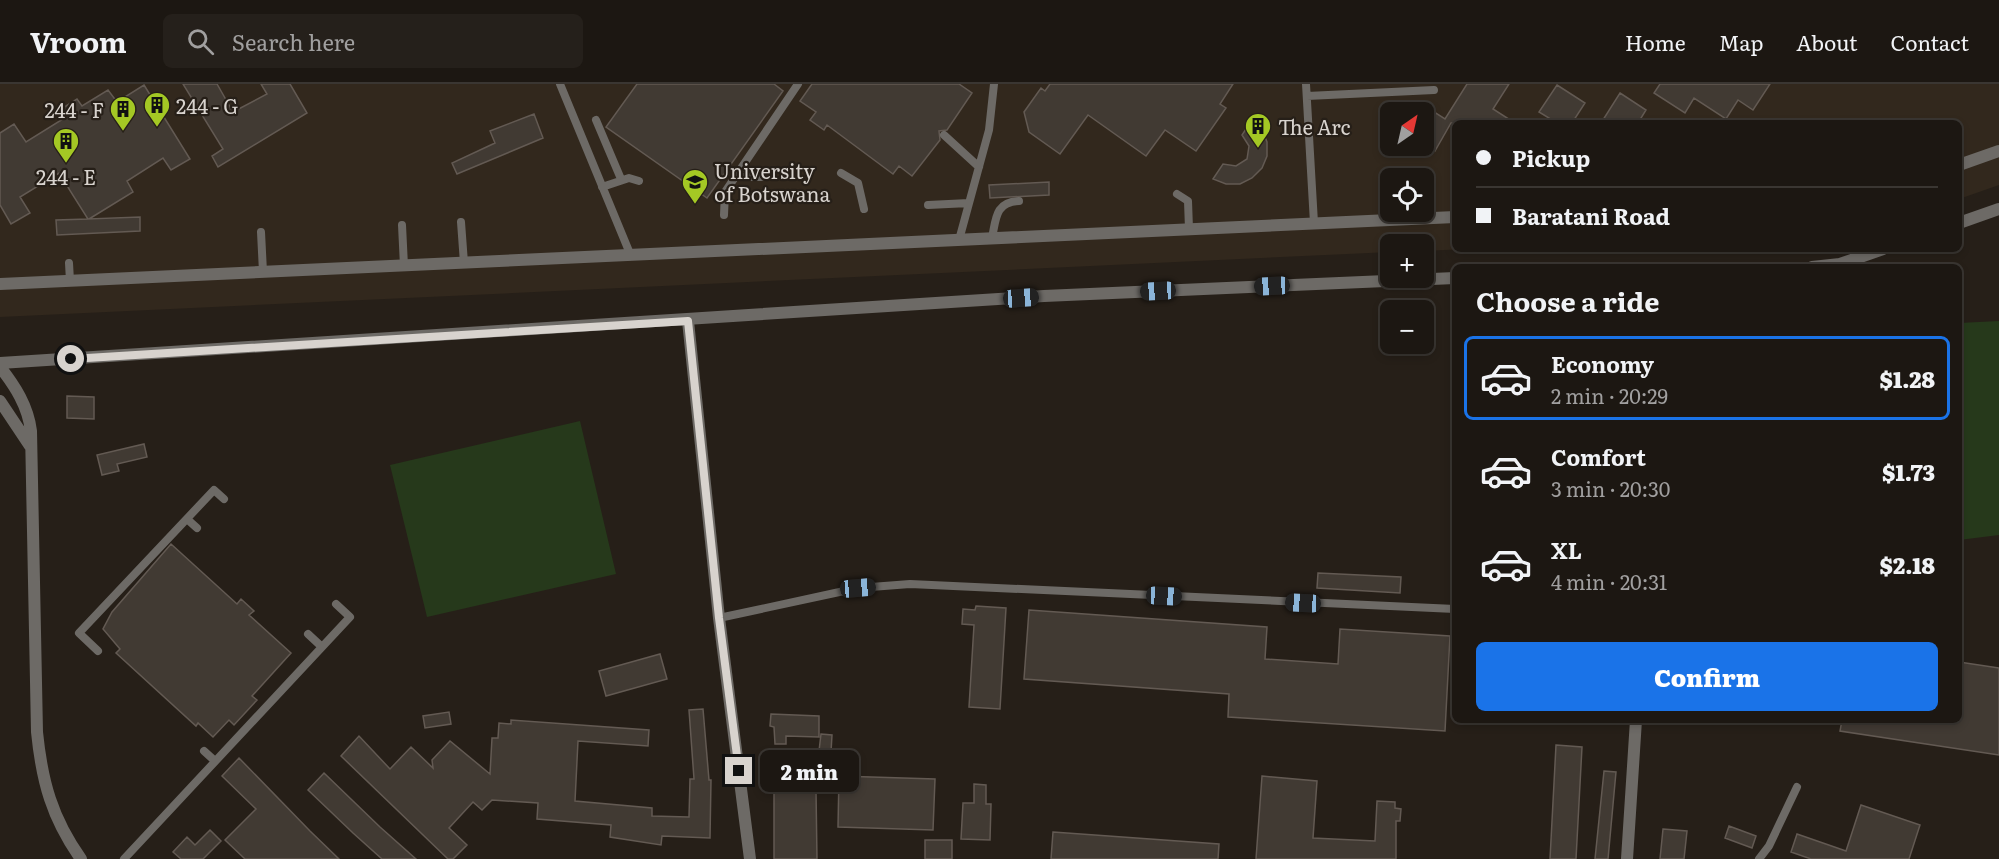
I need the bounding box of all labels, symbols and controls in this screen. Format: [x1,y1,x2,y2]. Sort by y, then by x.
search box [163,14,583,68]
text: Vroom [30,20,127,62]
icon: search [184,25,217,58]
text: Search here [232,25,355,58]
text: Home [1625,26,1686,57]
text: Map [1719,26,1763,57]
text: About [1796,26,1858,57]
text: Contact [1891,26,1969,57]
building icon: 244 - G [142,90,172,128]
place label: 244 - G [176,90,238,120]
place label: 244 - F [44,94,104,124]
building icon: 244 - F [108,94,138,132]
north arrow [1380,102,1434,156]
map controls [1380,102,1434,354]
building icon: The Arc [1243,111,1273,149]
place label: The Arc [1278,111,1351,141]
building icon: 244 - E [51,126,81,164]
text: Pickup [1512,141,1590,174]
place label: University of Botswana [714,155,831,208]
place label: 244 - E [36,161,96,191]
school or university icon: University of Botswana [680,167,710,205]
button: locate [1380,168,1434,222]
text: Baratani Road [1512,199,1670,232]
button: + [1380,234,1434,288]
car [1254,276,1290,296]
text: Choose a ride [1476,280,1659,320]
car [1140,281,1176,301]
car [1002,288,1040,308]
button: − [1380,300,1434,354]
route start [57,345,84,372]
text: Economy [1551,347,1654,380]
icon: car [1479,351,1533,405]
text: $1.28 [1879,362,1935,395]
text: 2 min · 20:29 [1551,380,1668,410]
text: Comfort [1551,440,1646,473]
icon: car [1479,444,1533,498]
text: $1.73 [1882,455,1935,488]
text: 3 min · 20:30 [1551,473,1670,503]
text: XL [1551,533,1582,566]
icon: car [1479,537,1533,591]
text: $2.18 [1879,548,1935,581]
text: 4 min · 20:31 [1551,566,1667,596]
car [839,577,877,599]
car [1146,586,1182,606]
car [1285,593,1321,613]
button: Confirm [1476,642,1938,711]
callout: 2 min [760,750,859,792]
text: 2 min [781,756,838,786]
route end [725,757,752,784]

